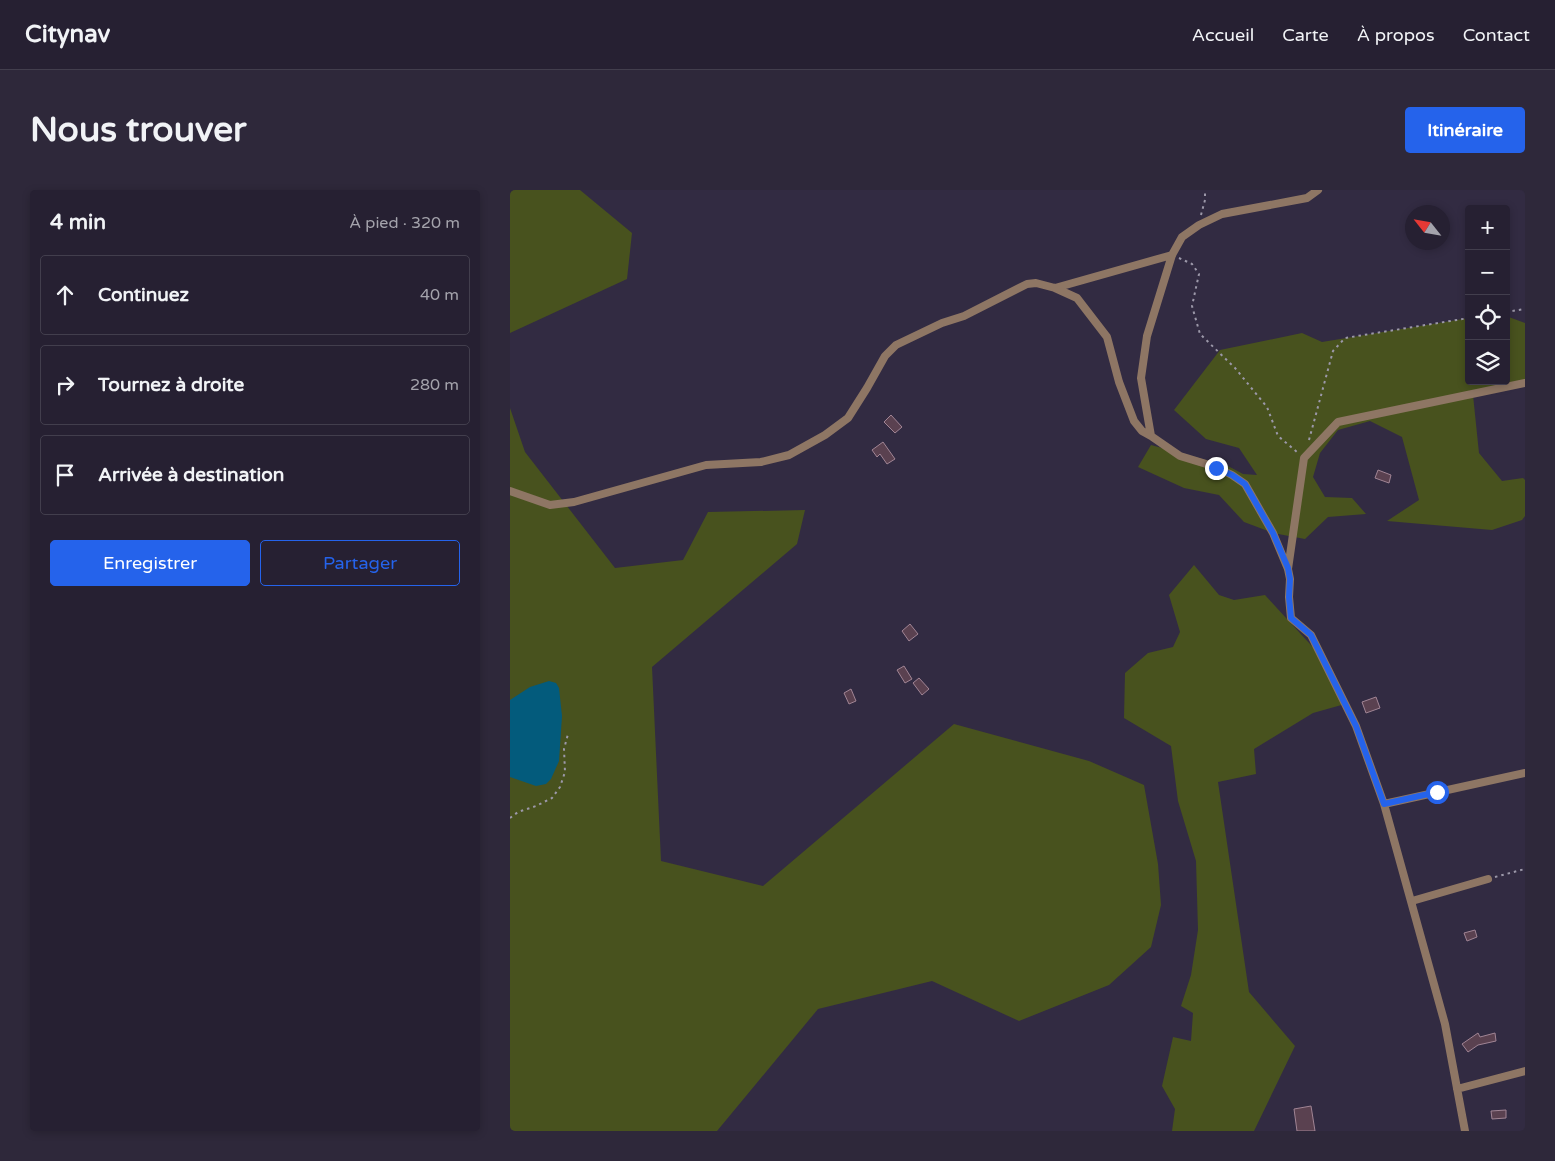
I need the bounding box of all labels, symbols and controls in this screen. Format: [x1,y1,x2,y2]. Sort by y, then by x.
text: Citynav [25,20,110,49]
text: Accueil [1192,24,1254,46]
text: Carte [1282,24,1329,46]
text: À propos [1357,24,1435,46]
text: Contact [1463,24,1530,46]
button: Itinéraire [1405,107,1525,153]
text: Nous trouver [30,109,246,151]
north arrow [1405,205,1450,250]
map controls [1465,205,1510,385]
button: + [1465,205,1510,250]
text: 4 min [50,210,106,235]
text: À pied · 320 m [349,213,460,233]
button: − [1465,250,1510,295]
icon: ahead [51,281,79,309]
text: Continuez [98,284,189,306]
text: 40 m [420,285,459,305]
button: locate [1465,295,1510,340]
button: layers [1465,340,1510,385]
icon: right [51,371,79,399]
text: Tournez à droite [98,374,244,396]
text: 280 m [410,375,459,395]
route end [1205,457,1228,480]
icon: arrive [51,461,79,489]
text: Arrivée à destination [98,464,284,486]
button: Enregistrer [50,540,250,586]
button: Partager [260,540,460,586]
route start [1426,781,1449,804]

